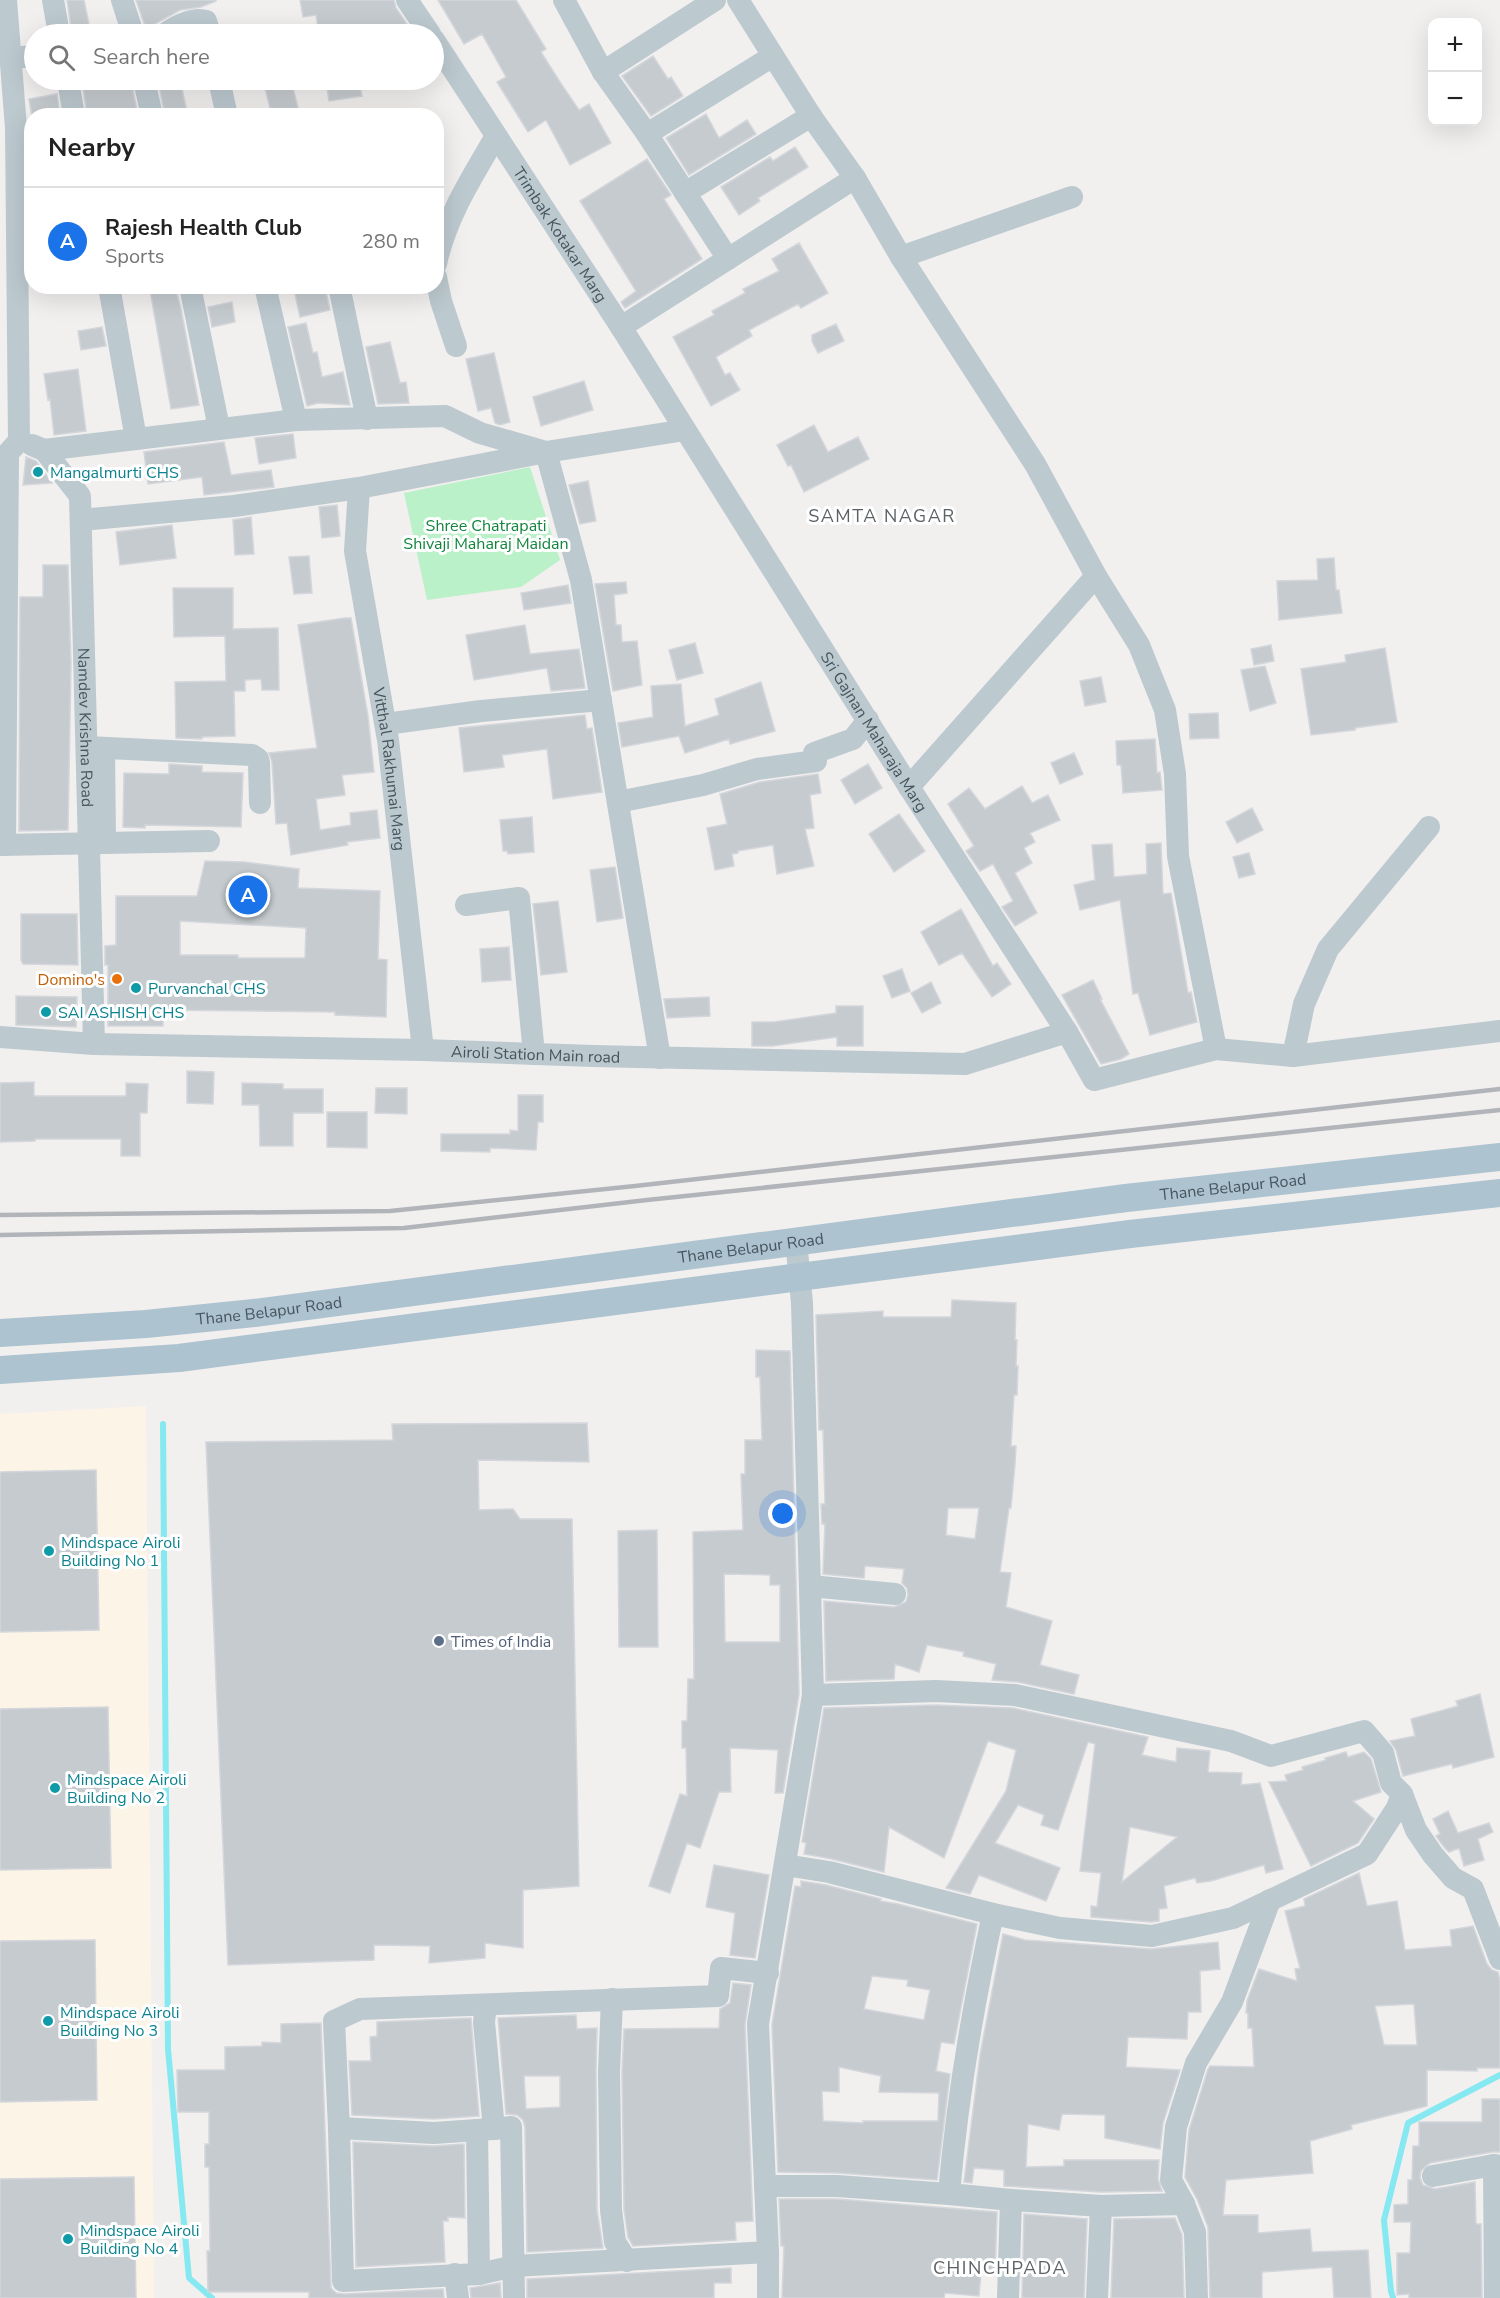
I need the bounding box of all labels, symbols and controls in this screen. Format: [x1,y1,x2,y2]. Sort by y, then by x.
map controls [1428,18,1482,126]
button: + [1428,18,1482,72]
search box [24,24,444,90]
icon: search [45,41,78,74]
text: Search here [93,42,210,72]
button: − [1428,72,1482,126]
text: Nearby [48,130,135,165]
street label: Trimbak Kotakar Marg [508,163,612,307]
text: Rajesh Health Club [105,213,302,243]
text: A [60,228,75,255]
text: 280 m [362,228,420,255]
text: Sports [105,243,164,270]
place label: Mangalmurti CHS [50,462,179,484]
marker: Mangalmurti CHS [31,465,45,479]
district label: SAMTA NAGAR [808,504,956,528]
park label: Shree Chatrapati Shivaji Maharaj Maidan [403,515,569,555]
street label: Namdev Krishna Road [72,648,98,807]
street label: Sri Gajnan Maharaja Marg [815,648,932,817]
street label: Vitthal Rakhumai Marg [367,685,410,852]
pin: A [228,872,268,918]
place label: Domino's [38,969,105,991]
marker: Domino's [110,972,124,986]
place label: Purvanchal CHS [148,978,266,1000]
marker: Purvanchal CHS [129,981,143,995]
place label: SAI ASHISH CHS [58,1002,184,1024]
marker: SAI ASHISH CHS [39,1005,53,1019]
street label: Airoli Station Main road [451,1041,620,1069]
street label: Thane Belapur Road [1159,1168,1307,1206]
street label: Thane Belapur Road [677,1228,825,1269]
street label: Thane Belapur Road [195,1291,343,1331]
your location [768,1499,797,1528]
place label: Mindspace Airoli Building No 1 [61,1532,181,1572]
marker: Mindspace Airoli Building No 1 [42,1544,56,1558]
place label: Times of India [451,1631,551,1653]
marker: Times of India [432,1634,446,1648]
place label: Mindspace Airoli Building No 2 [67,1769,187,1809]
marker: Mindspace Airoli Building No 2 [48,1781,62,1795]
place label: Mindspace Airoli Building No 3 [60,2002,180,2042]
marker: Mindspace Airoli Building No 3 [41,2014,55,2028]
place label: Mindspace Airoli Building No 4 [80,2220,200,2260]
marker: Mindspace Airoli Building No 4 [61,2232,75,2246]
district label: CHINCHPADA [933,2256,1067,2280]

